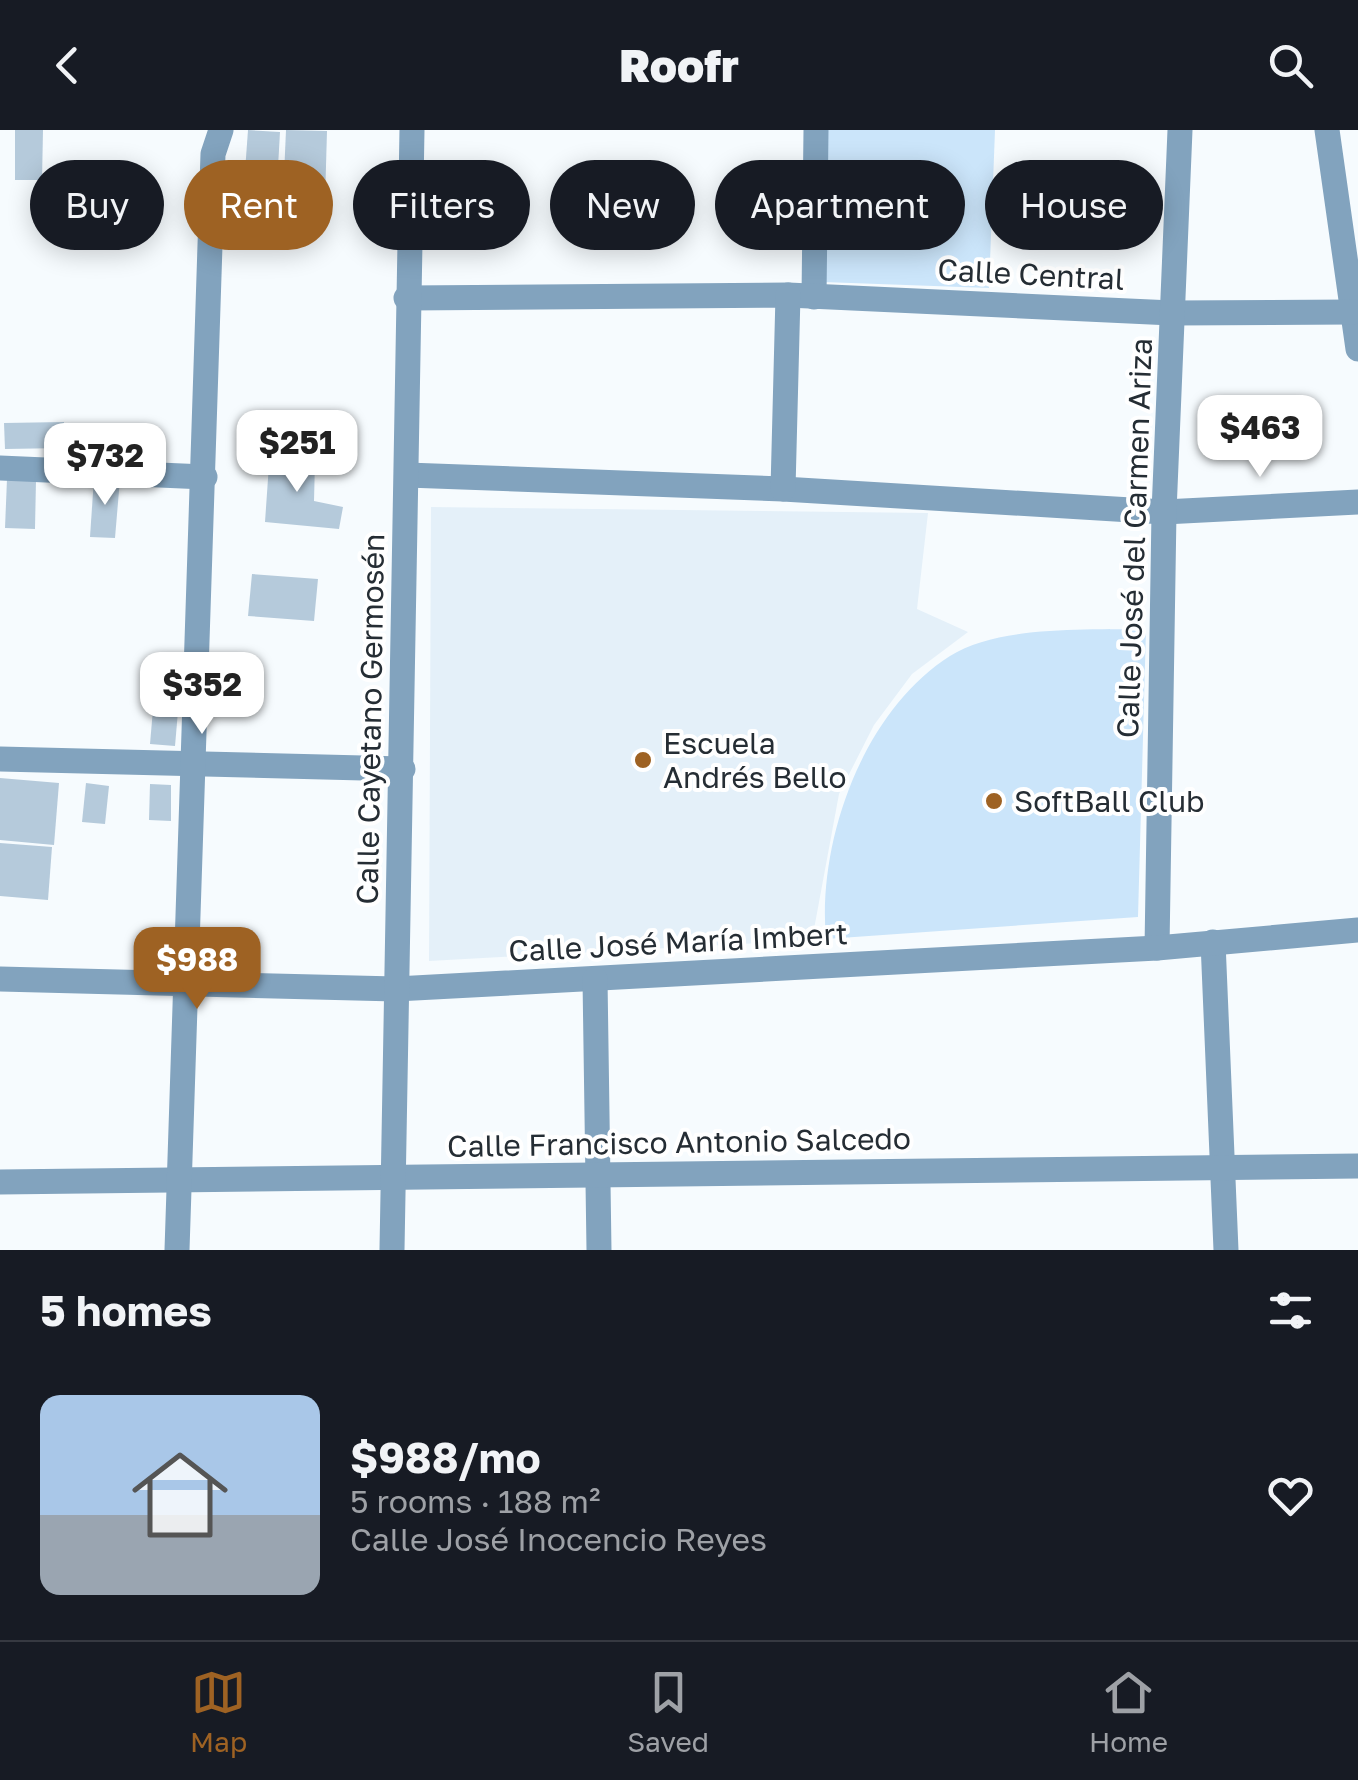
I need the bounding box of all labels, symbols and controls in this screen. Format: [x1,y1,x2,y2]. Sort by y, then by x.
icon: back [40,38,95,93]
text: Roofr [619,38,739,92]
icon: search [1263,38,1318,93]
chip: Buy [30,160,164,250]
chip: Rent [184,160,333,250]
chip: Filters [353,160,530,250]
chip: New [550,160,695,250]
chip: Apartment [715,160,965,250]
chip: House [985,160,1163,250]
street label: Calle Central [937,251,1125,297]
street label: Calle José del Carmen Ariza [1109,337,1159,739]
pin: $463 [1201,395,1319,480]
text: $463 [1219,408,1301,446]
pin: $251 [238,410,356,495]
pin: $732 [46,423,164,508]
text: $251 [259,423,335,461]
text: $732 [66,436,144,474]
street label: Calle Cayetano Germosén [349,533,391,905]
pin: $352 [143,652,261,737]
text: $352 [162,665,242,703]
place label: Escuela Andrés Bello [663,725,847,795]
marker: Escuela Andrés Bello [632,749,654,771]
place label: SoftBall Club [1014,783,1205,819]
marker: SoftBall Club [983,790,1005,812]
street label: Calle José María Imbert [507,915,849,969]
pin: $988 [138,927,256,1012]
text: $988 [156,940,238,978]
street label: Calle Francisco Antonio Salcedo [447,1120,911,1164]
icon: filters [1263,1283,1318,1338]
text: 5 homes [40,1285,212,1335]
text: $988/mo [350,1432,541,1482]
icon: home [120,1435,240,1555]
icon: heart [1263,1468,1318,1523]
text: 5 rooms · 188 m² [350,1482,600,1520]
text: Calle José Inocencio Reyes [350,1520,767,1558]
tab: Map [190,1665,247,1758]
tab: Saved [627,1665,709,1758]
tab: Home [1089,1665,1168,1758]

